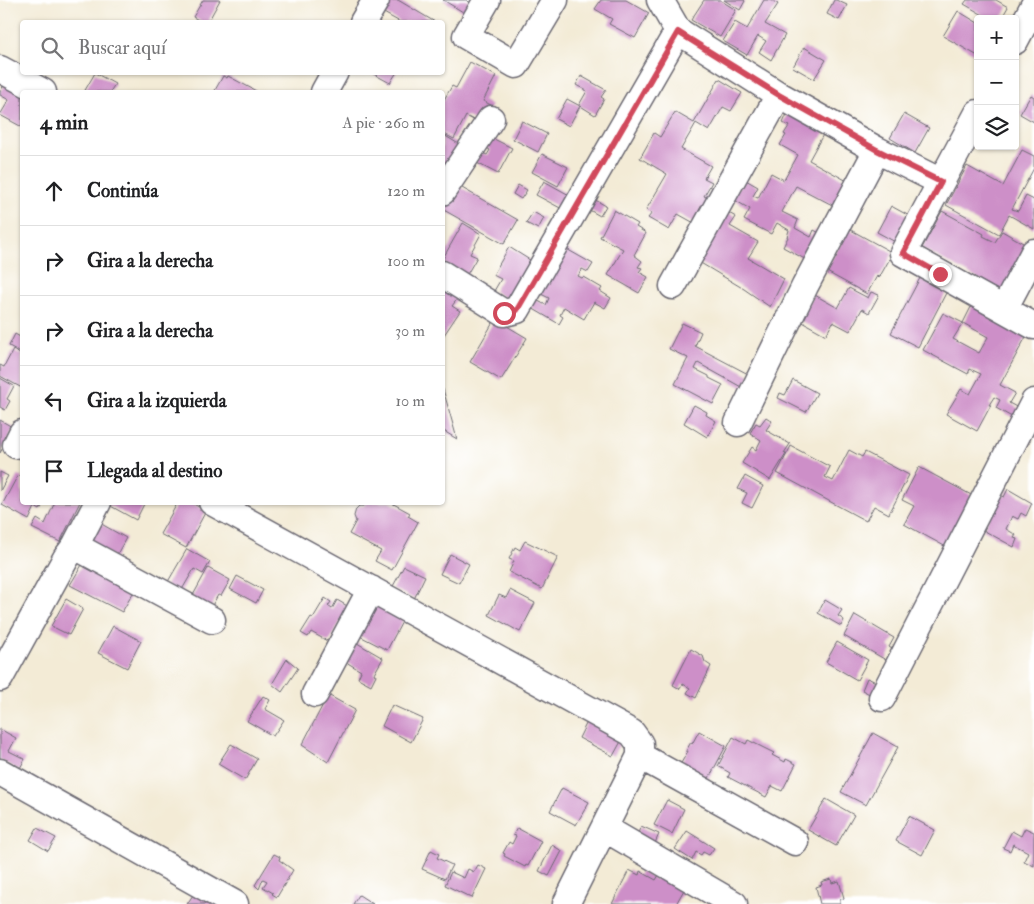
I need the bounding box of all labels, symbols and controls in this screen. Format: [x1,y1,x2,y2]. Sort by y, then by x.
map controls [974,15,1019,150]
button: + [974,15,1019,60]
search box [20,20,445,75]
icon: search [38,34,66,62]
text: Buscar aquí [78,36,166,60]
button: − [974,60,1019,105]
button: layers [974,105,1019,150]
text: 4 min [40,109,88,136]
text: A pie · 260 m [343,113,425,133]
icon: ahead [40,177,68,205]
text: Continúa [87,179,158,203]
text: 120 m [387,181,425,201]
icon: right [40,247,68,275]
text: Gira a la derecha [87,249,213,273]
text: 100 m [387,251,425,271]
route end [929,263,952,286]
route start [493,302,516,325]
icon: right [40,317,68,345]
text: Gira a la derecha [87,319,213,343]
text: 30 m [395,321,425,341]
icon: left [40,387,68,415]
text: Gira a la izquierda [87,389,226,413]
text: 10 m [395,391,425,411]
icon: arrive [40,457,68,485]
text: Llegada al destino [87,459,222,483]

